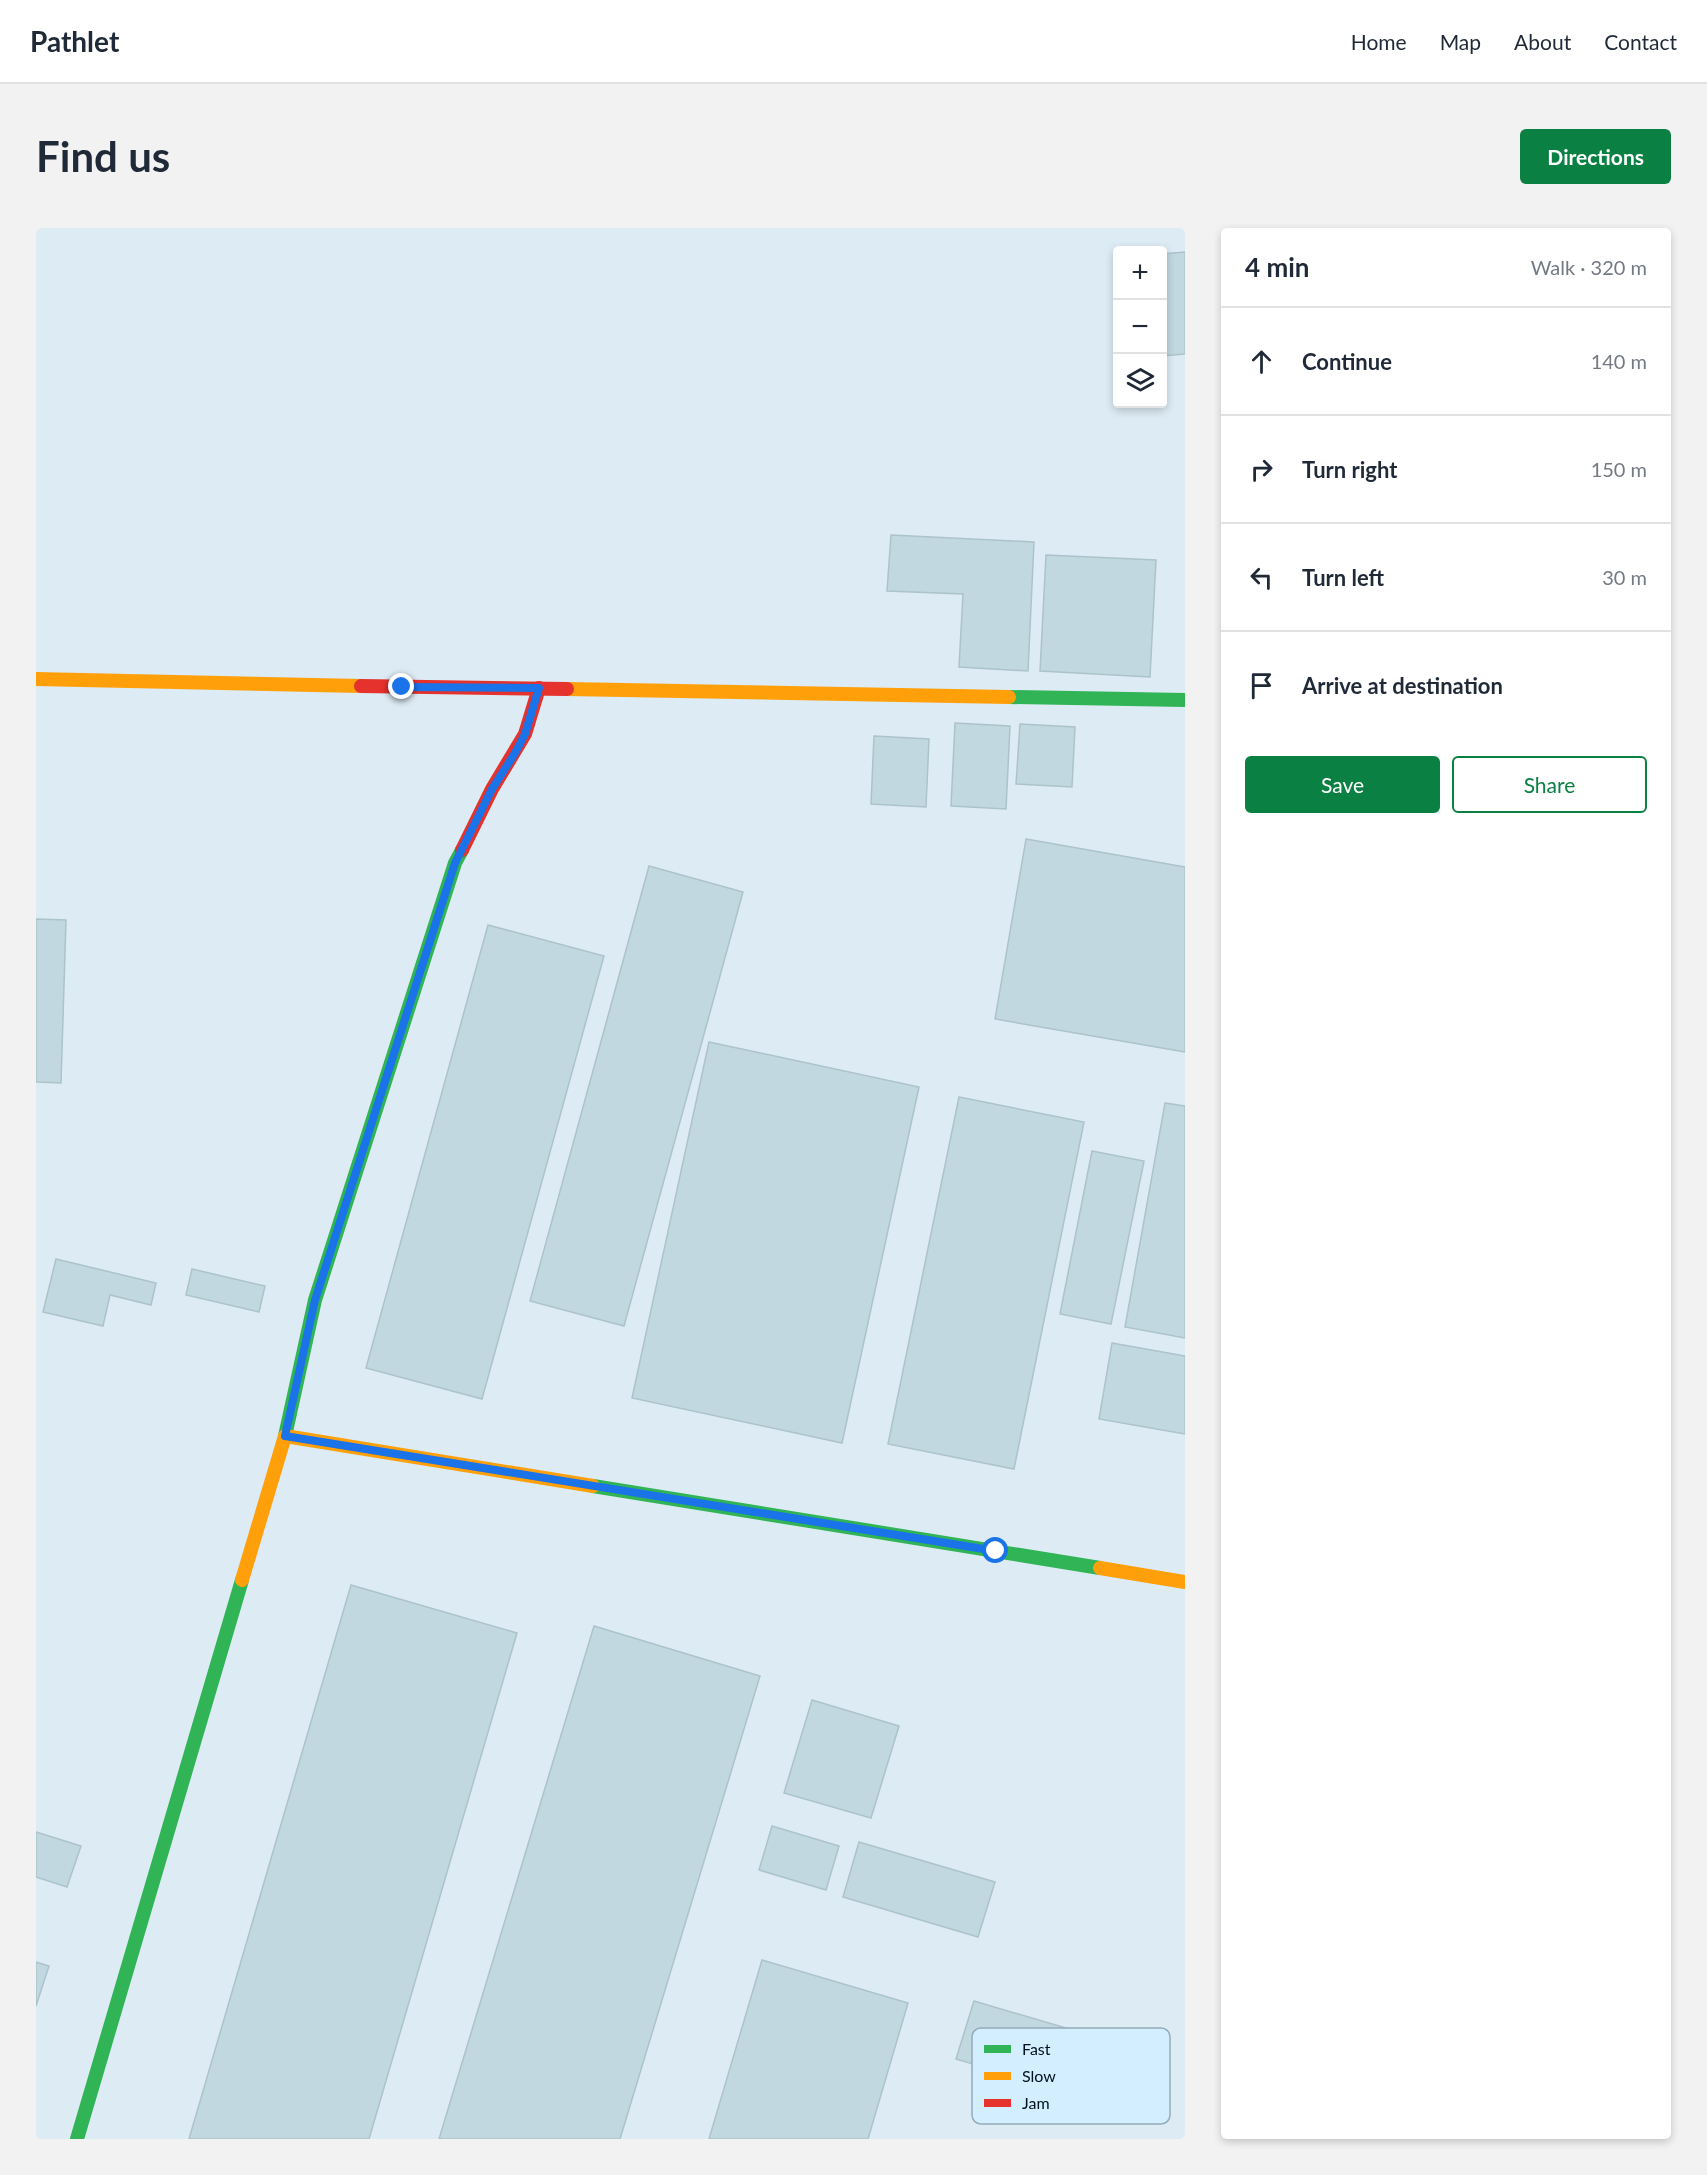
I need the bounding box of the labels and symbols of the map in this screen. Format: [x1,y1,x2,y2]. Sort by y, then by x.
route end [388,673,414,699]
route start [982,1537,1008,1563]
legend [972,2028,1170,2124]
text: Fast [1022,2039,1051,2058]
text: Slow [1022,2066,1056,2085]
text: Jam [1022,2093,1050,2112]

